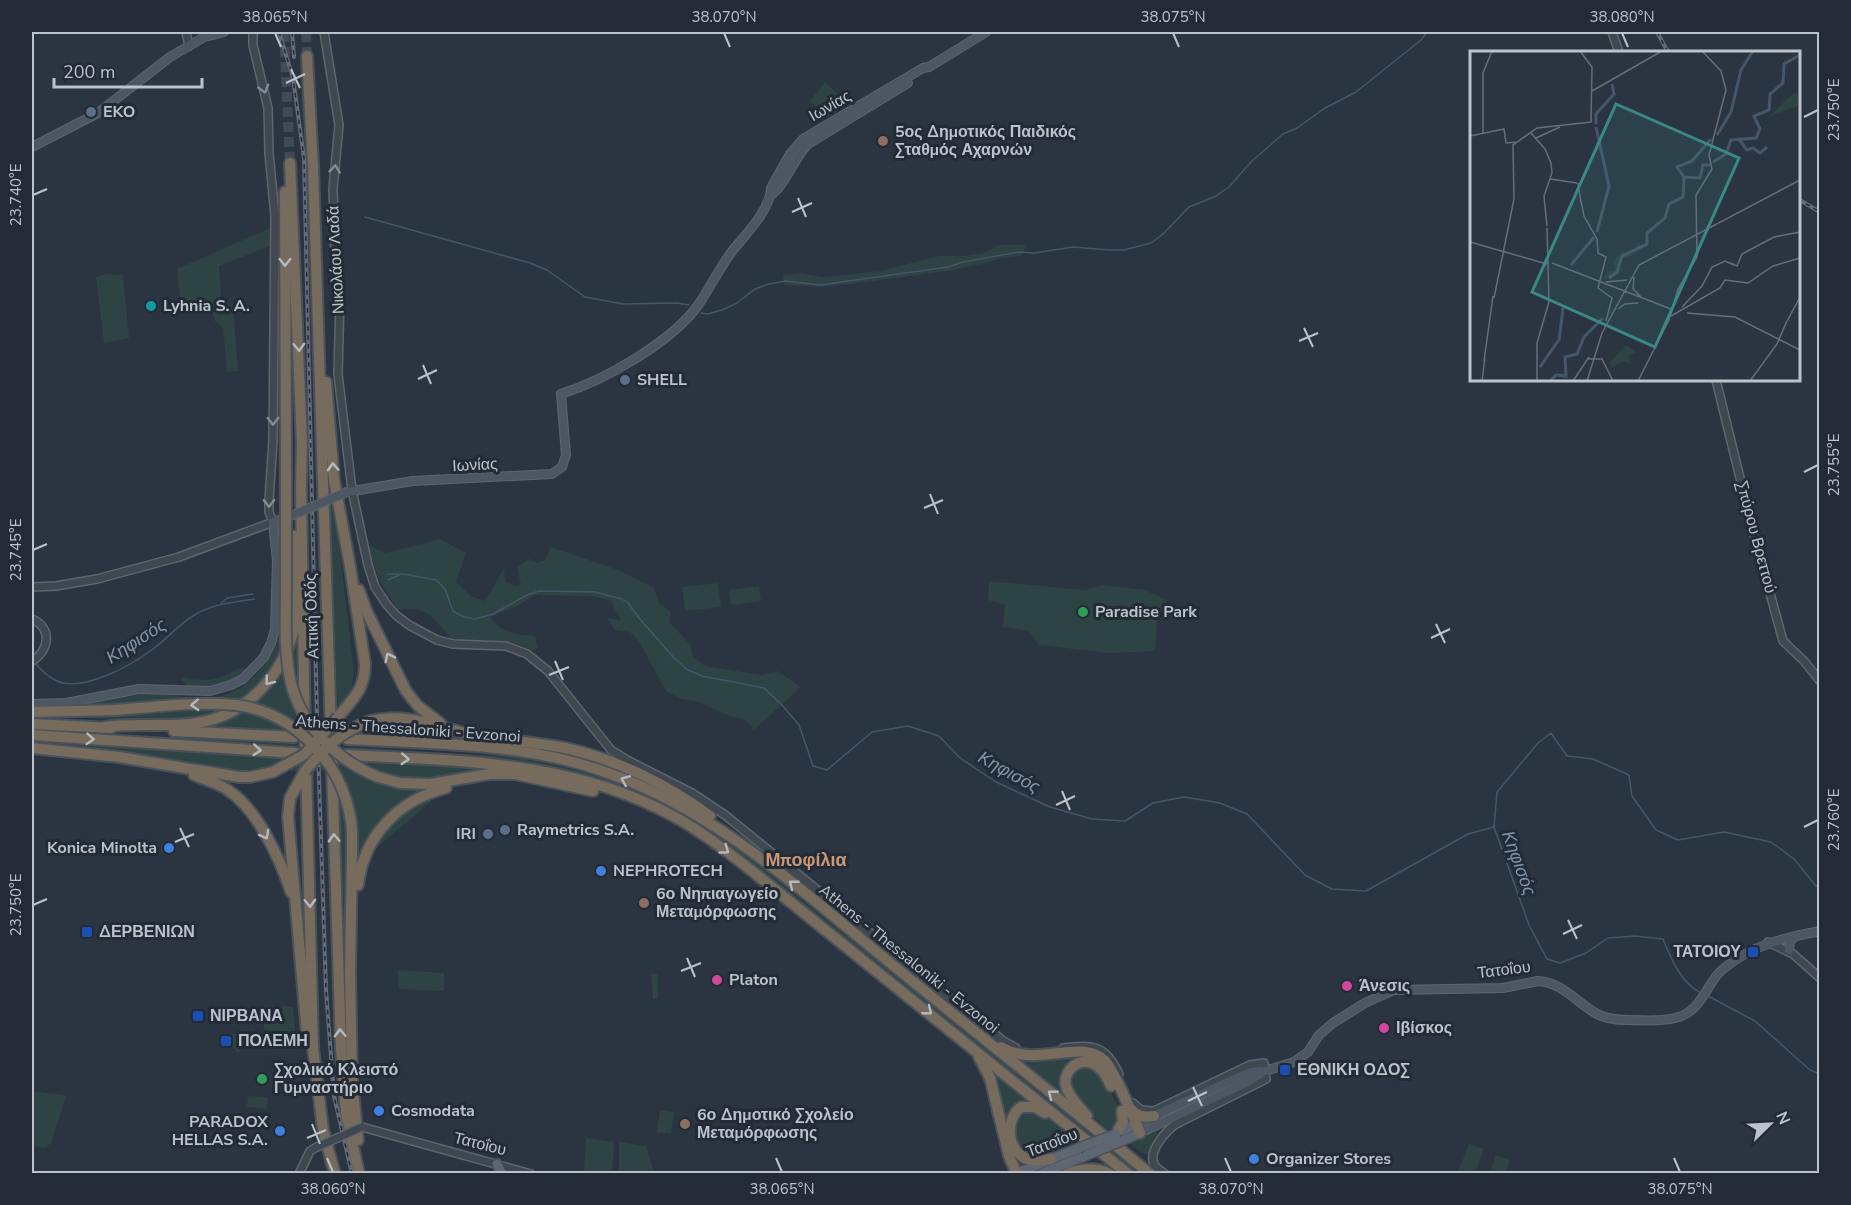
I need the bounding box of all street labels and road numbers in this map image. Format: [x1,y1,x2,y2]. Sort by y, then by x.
street label: Ιωνίας [805,85,855,127]
street label: Νικολάου Λαδά [322,205,350,315]
street label: Ιωνίας [452,453,499,477]
street label: Σπύρου Βρεττού [1730,478,1782,596]
street label: Αττική Οδός [299,572,324,659]
street label: Athens - Thessaloniki - Evzonoi [295,710,521,748]
street label: Athens - Thessaloniki - Evzonoi [814,879,1004,1039]
street label: Τατοΐου [1476,956,1532,984]
street label: Τατοΐου [1023,1123,1081,1163]
street label: Τατοΐου [451,1127,509,1161]

